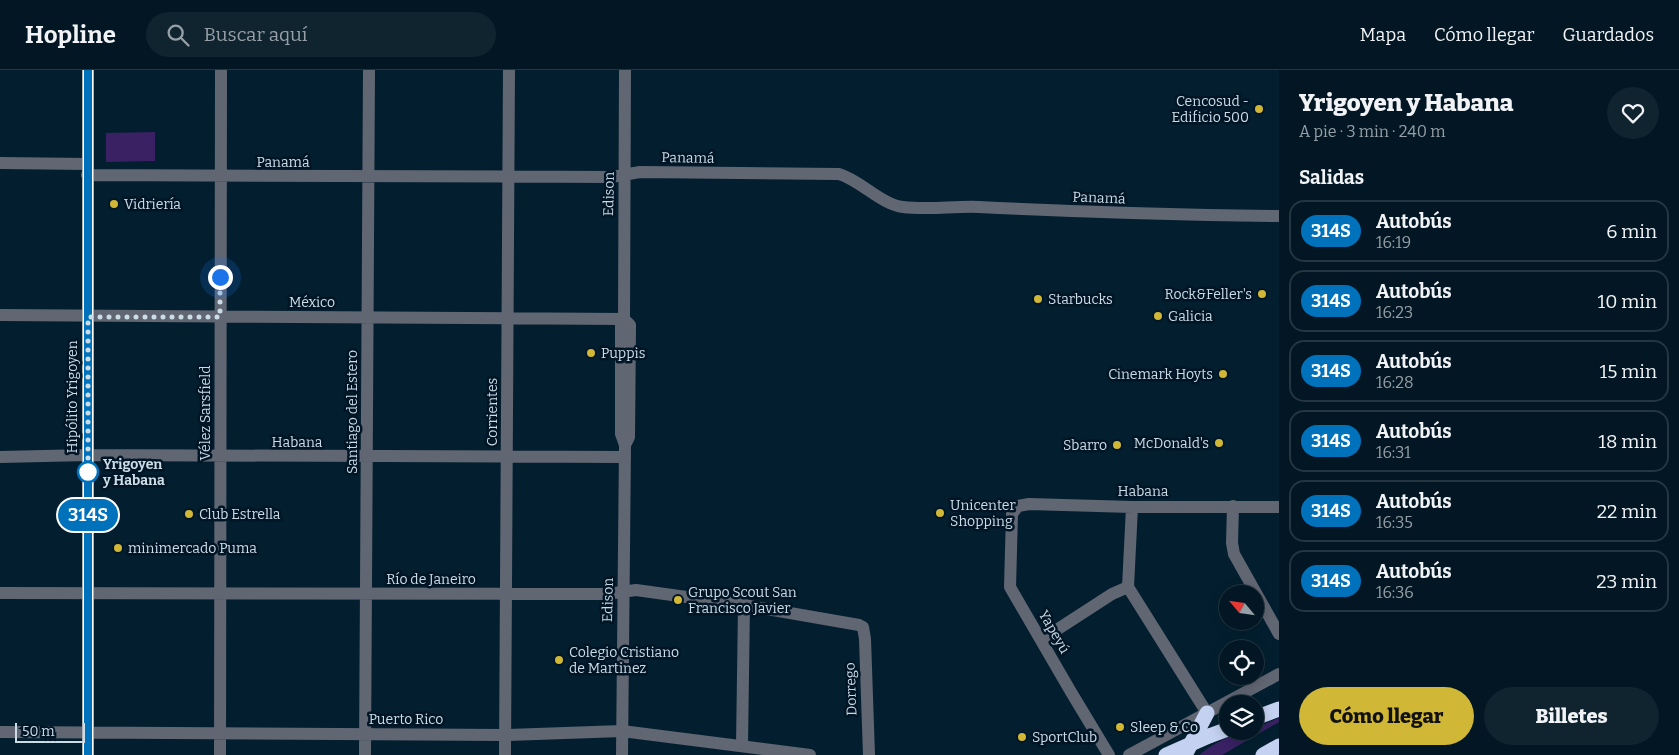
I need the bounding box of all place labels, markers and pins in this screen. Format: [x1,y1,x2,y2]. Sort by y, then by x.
place label: Cencosud - Edificio 500 [1171,93,1249,126]
marker: Cencosud - Edificio 500 [1253,103,1265,115]
place label: Vidriería [124,196,181,213]
marker: Vidriería [108,198,120,210]
place label: Rock&Feller's [1164,286,1252,303]
marker: Rock&Feller's [1256,288,1268,300]
place label: Starbucks [1048,291,1113,308]
marker: Starbucks [1032,293,1044,305]
place label: Galicia [1168,308,1213,325]
marker: Galicia [1152,310,1164,322]
place label: Puppis [601,345,645,362]
marker: Puppis [585,347,597,359]
place label: Cinemark Hoyts [1108,366,1213,383]
marker: Cinemark Hoyts [1217,368,1229,380]
place label: McDonald's [1134,435,1209,452]
place label: Sbarro [1063,437,1107,454]
marker: McDonald's [1213,437,1225,449]
marker: Sbarro [1111,439,1123,451]
place label: Yrigoyen y Habana [102,456,165,489]
marker: Yrigoyen y Habana [77,461,99,483]
place label: Unicenter Shopping [950,497,1016,530]
place label: Club Estrella [199,506,281,523]
marker: Unicenter Shopping [934,507,946,519]
marker: Club Estrella [183,508,195,520]
place label: minimercado Puma [128,540,257,557]
marker: minimercado Puma [112,542,124,554]
place label: Grupo Scout San Francisco Javier [688,584,797,617]
marker: Grupo Scout San Francisco Javier [672,594,684,606]
place label: Colegio Cristiano de Martinez [569,644,679,677]
marker: Colegio Cristiano de Martinez [553,654,565,666]
place label: Sleep & Co [1130,719,1198,736]
marker: Sleep & Co [1114,721,1126,733]
place label: SportClub [1032,729,1097,746]
marker: SportClub [1016,731,1028,743]

